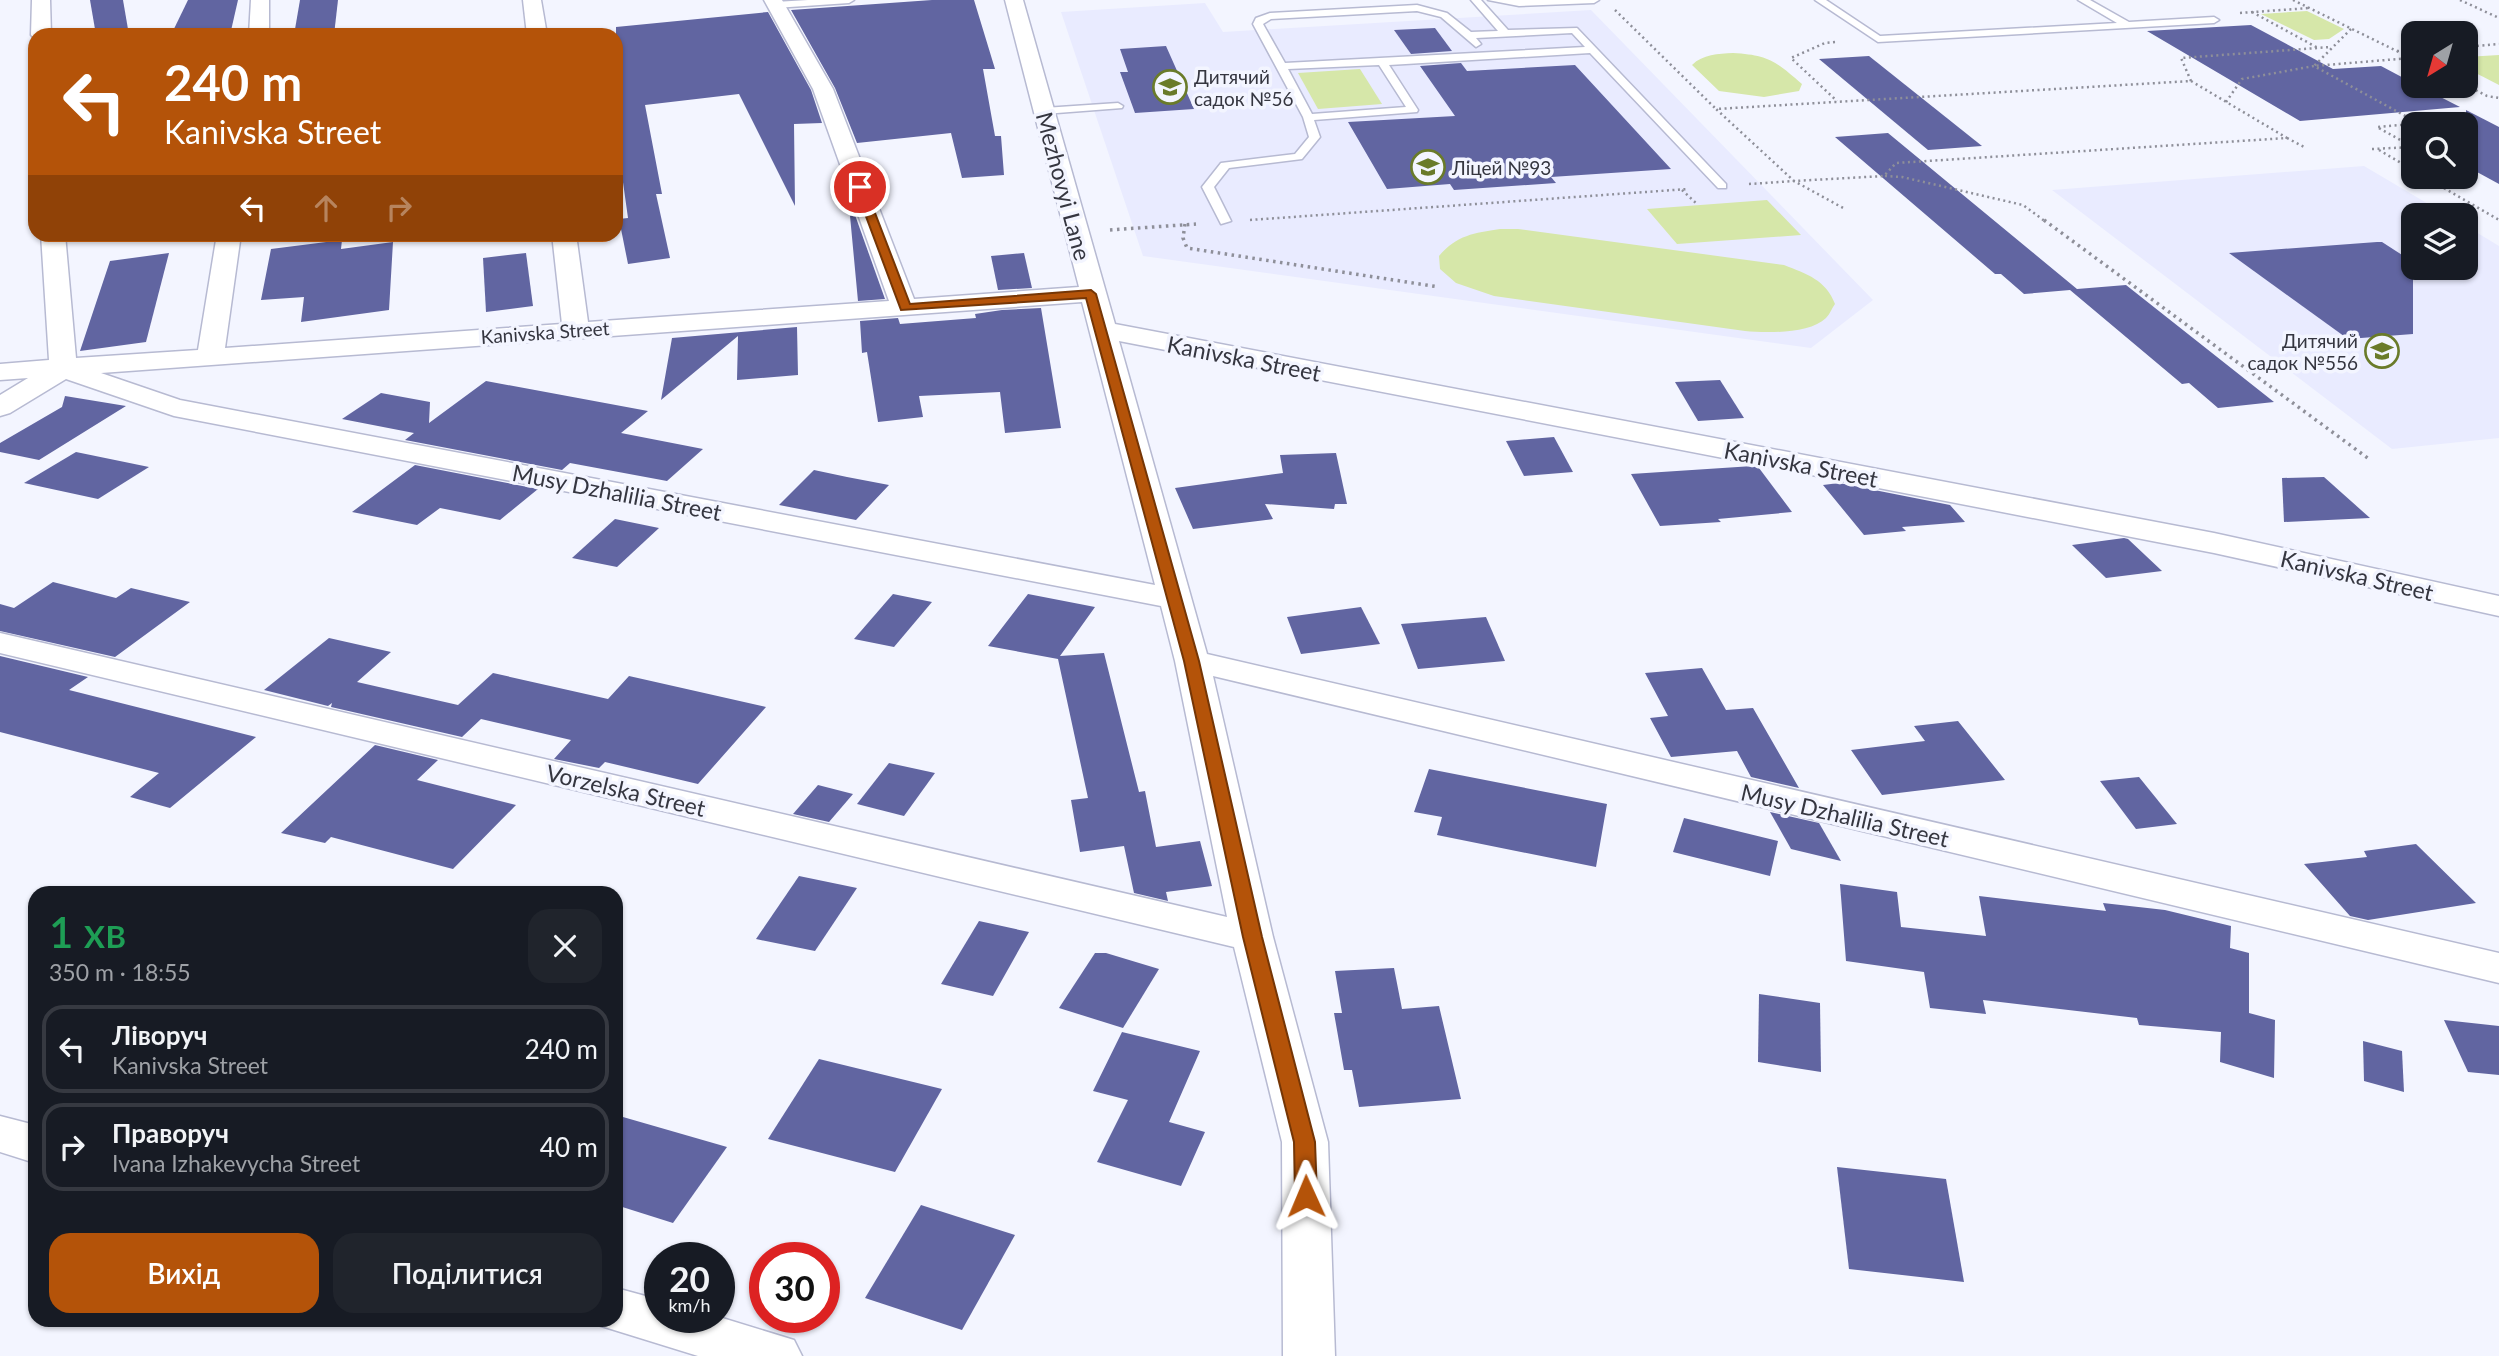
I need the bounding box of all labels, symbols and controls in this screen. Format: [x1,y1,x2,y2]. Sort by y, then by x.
north arrow [2401,21,2478,98]
map controls [2401,21,2478,280]
text: 240 m [164,53,302,111]
icon: left [49,56,140,147]
place label: Дитячий садок №56 [1194,65,1294,110]
school or university icon: Дитячий садок №56 [1151,68,1189,106]
street label: Mezhovyi Lane [1031,109,1097,263]
text: Kanivska Street [164,112,381,151]
button: search [2401,112,2478,189]
school or university icon: Ліцей №93 [1409,148,1447,186]
place label: Ліцей №93 [1451,156,1551,179]
pin [830,157,890,217]
icon: arrive [841,168,879,206]
icon: left [234,189,272,227]
icon: ahead [307,189,345,227]
icon: right [380,189,418,227]
button: layers [2401,203,2478,280]
street label: Kanivska Street [480,316,610,348]
street label: Kanivska Street [1165,329,1324,387]
place label: Дитячий садок №556 [2247,329,2358,374]
school or university icon: Дитячий садок №556 [2363,332,2401,370]
street label: Kanivska Street [1722,435,1881,493]
street label: Musy Dzhalilia Street [510,458,725,526]
street label: Kanivska Street [2278,544,2437,606]
street label: Vorzelska Street [544,758,709,822]
street label: Musy Dzhalilia Street [1738,777,1952,853]
text: 1 хв [49,907,126,957]
button: close [528,909,602,983]
text: 350 m · 18:55 [49,958,191,986]
text: Ліворуч [112,1019,208,1051]
icon: left [53,1030,91,1068]
text: 240 m [525,1033,598,1065]
text: Kanivska Street [112,1051,268,1079]
text: Праворуч [112,1117,229,1149]
icon: right [53,1128,91,1166]
text: 40 m [540,1131,598,1163]
text: Ivana Izhakevycha Street [112,1149,360,1177]
position arrow [1269,1159,1343,1233]
button: Вихід [49,1233,319,1313]
button: Поділитися [333,1233,602,1313]
speed limit sign: 30 [749,1242,840,1333]
text: 20 [669,1257,710,1299]
text: km/h [668,1294,711,1316]

